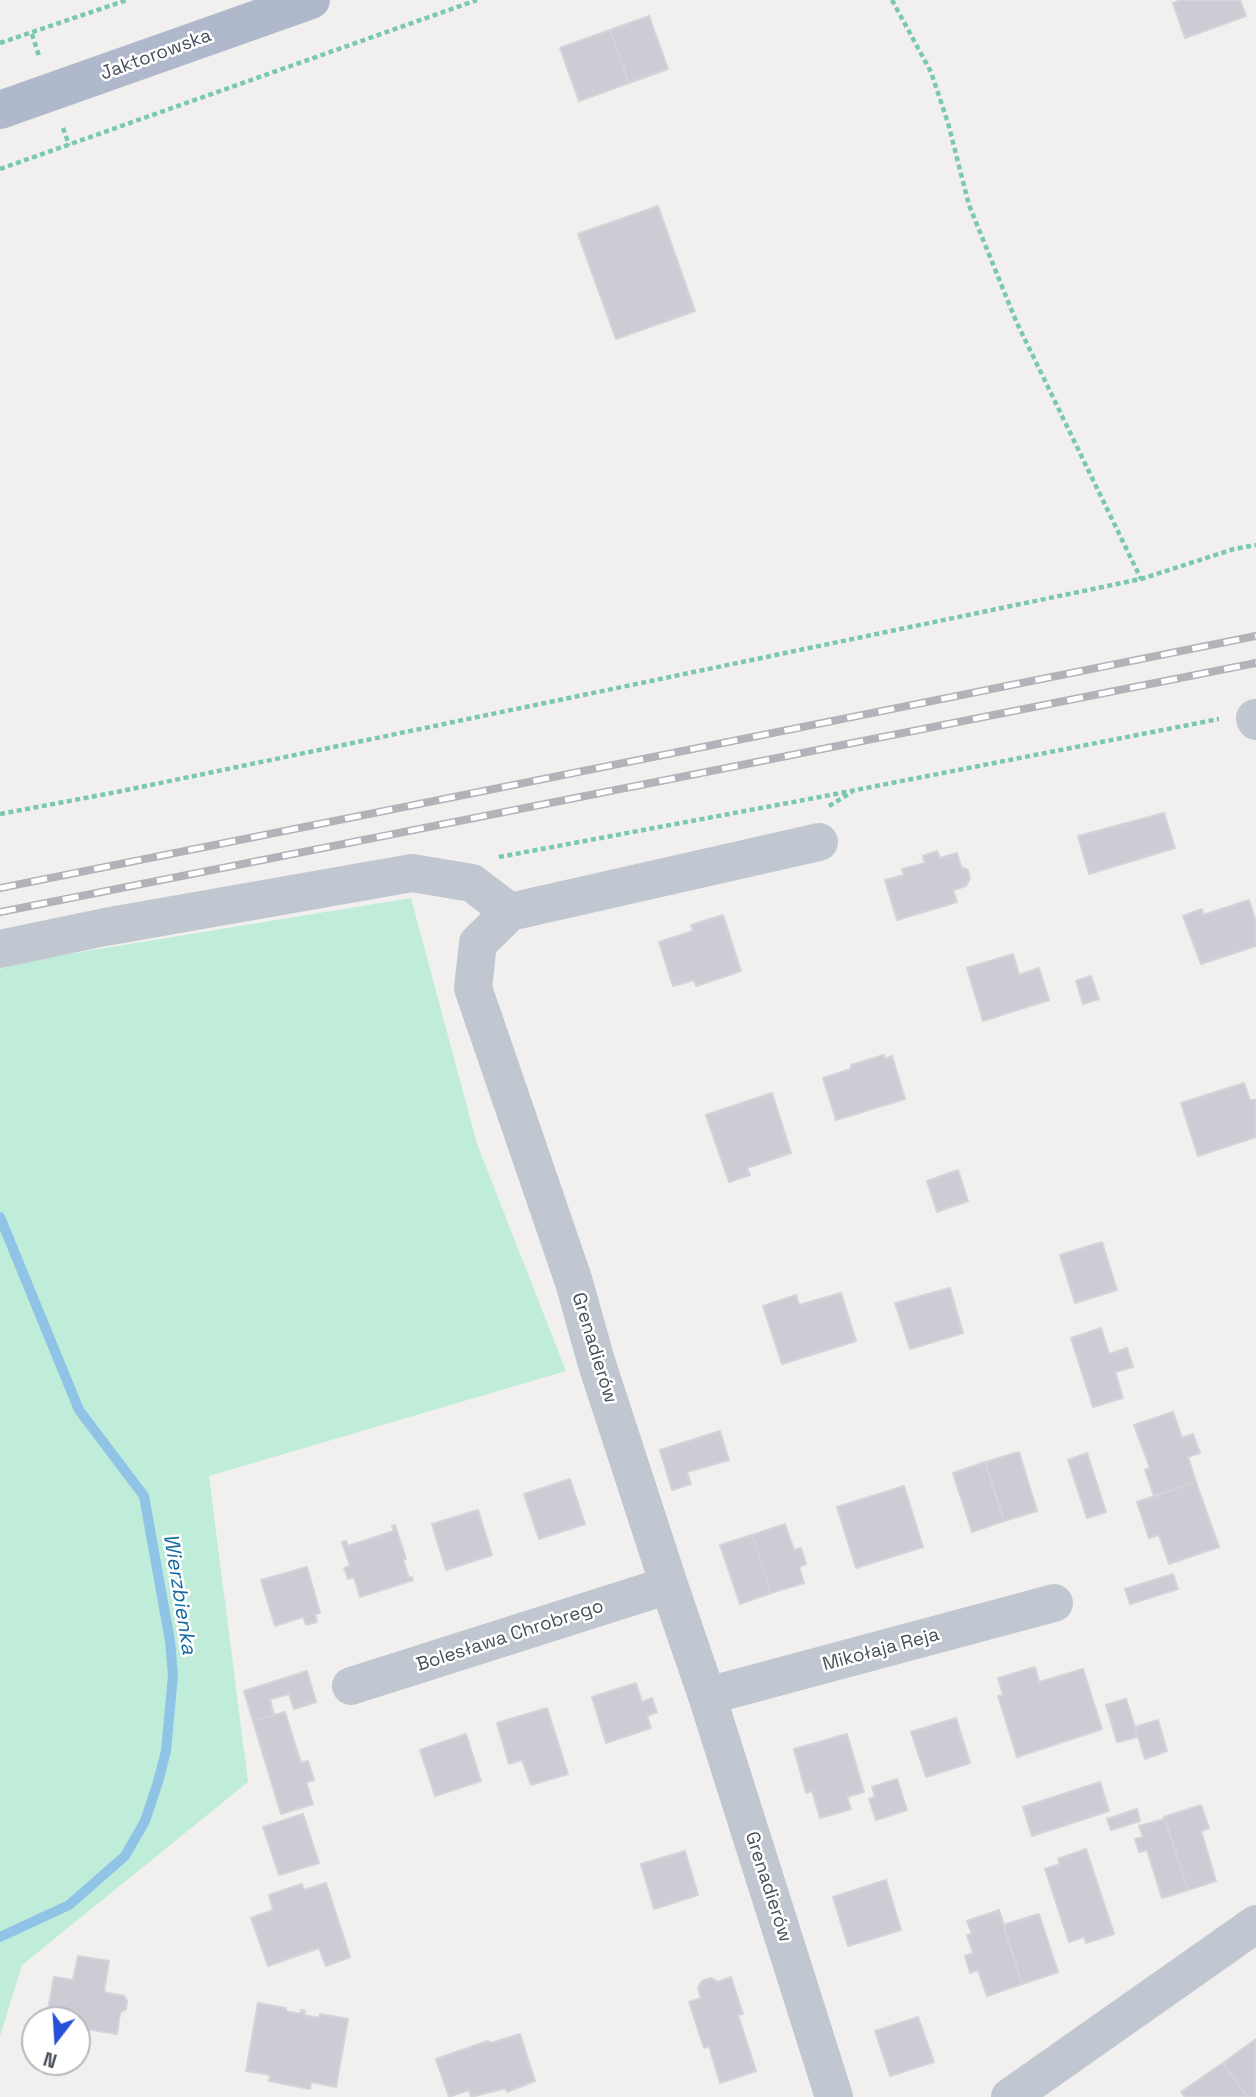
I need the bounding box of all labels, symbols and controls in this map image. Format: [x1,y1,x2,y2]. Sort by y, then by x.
street label: Jaktorowska [97,24,215,86]
street label: Grenadierów [566,1290,622,1406]
water label: Wierzbienka [157,1532,201,1656]
street label: Bolesława Chrobrego [414,1595,606,1677]
street label: Mikołaja Reja [820,1623,942,1677]
street label: Grenadierów [739,1829,797,1945]
north arrow [21,2006,91,2076]
text: N [41,2046,60,2073]

